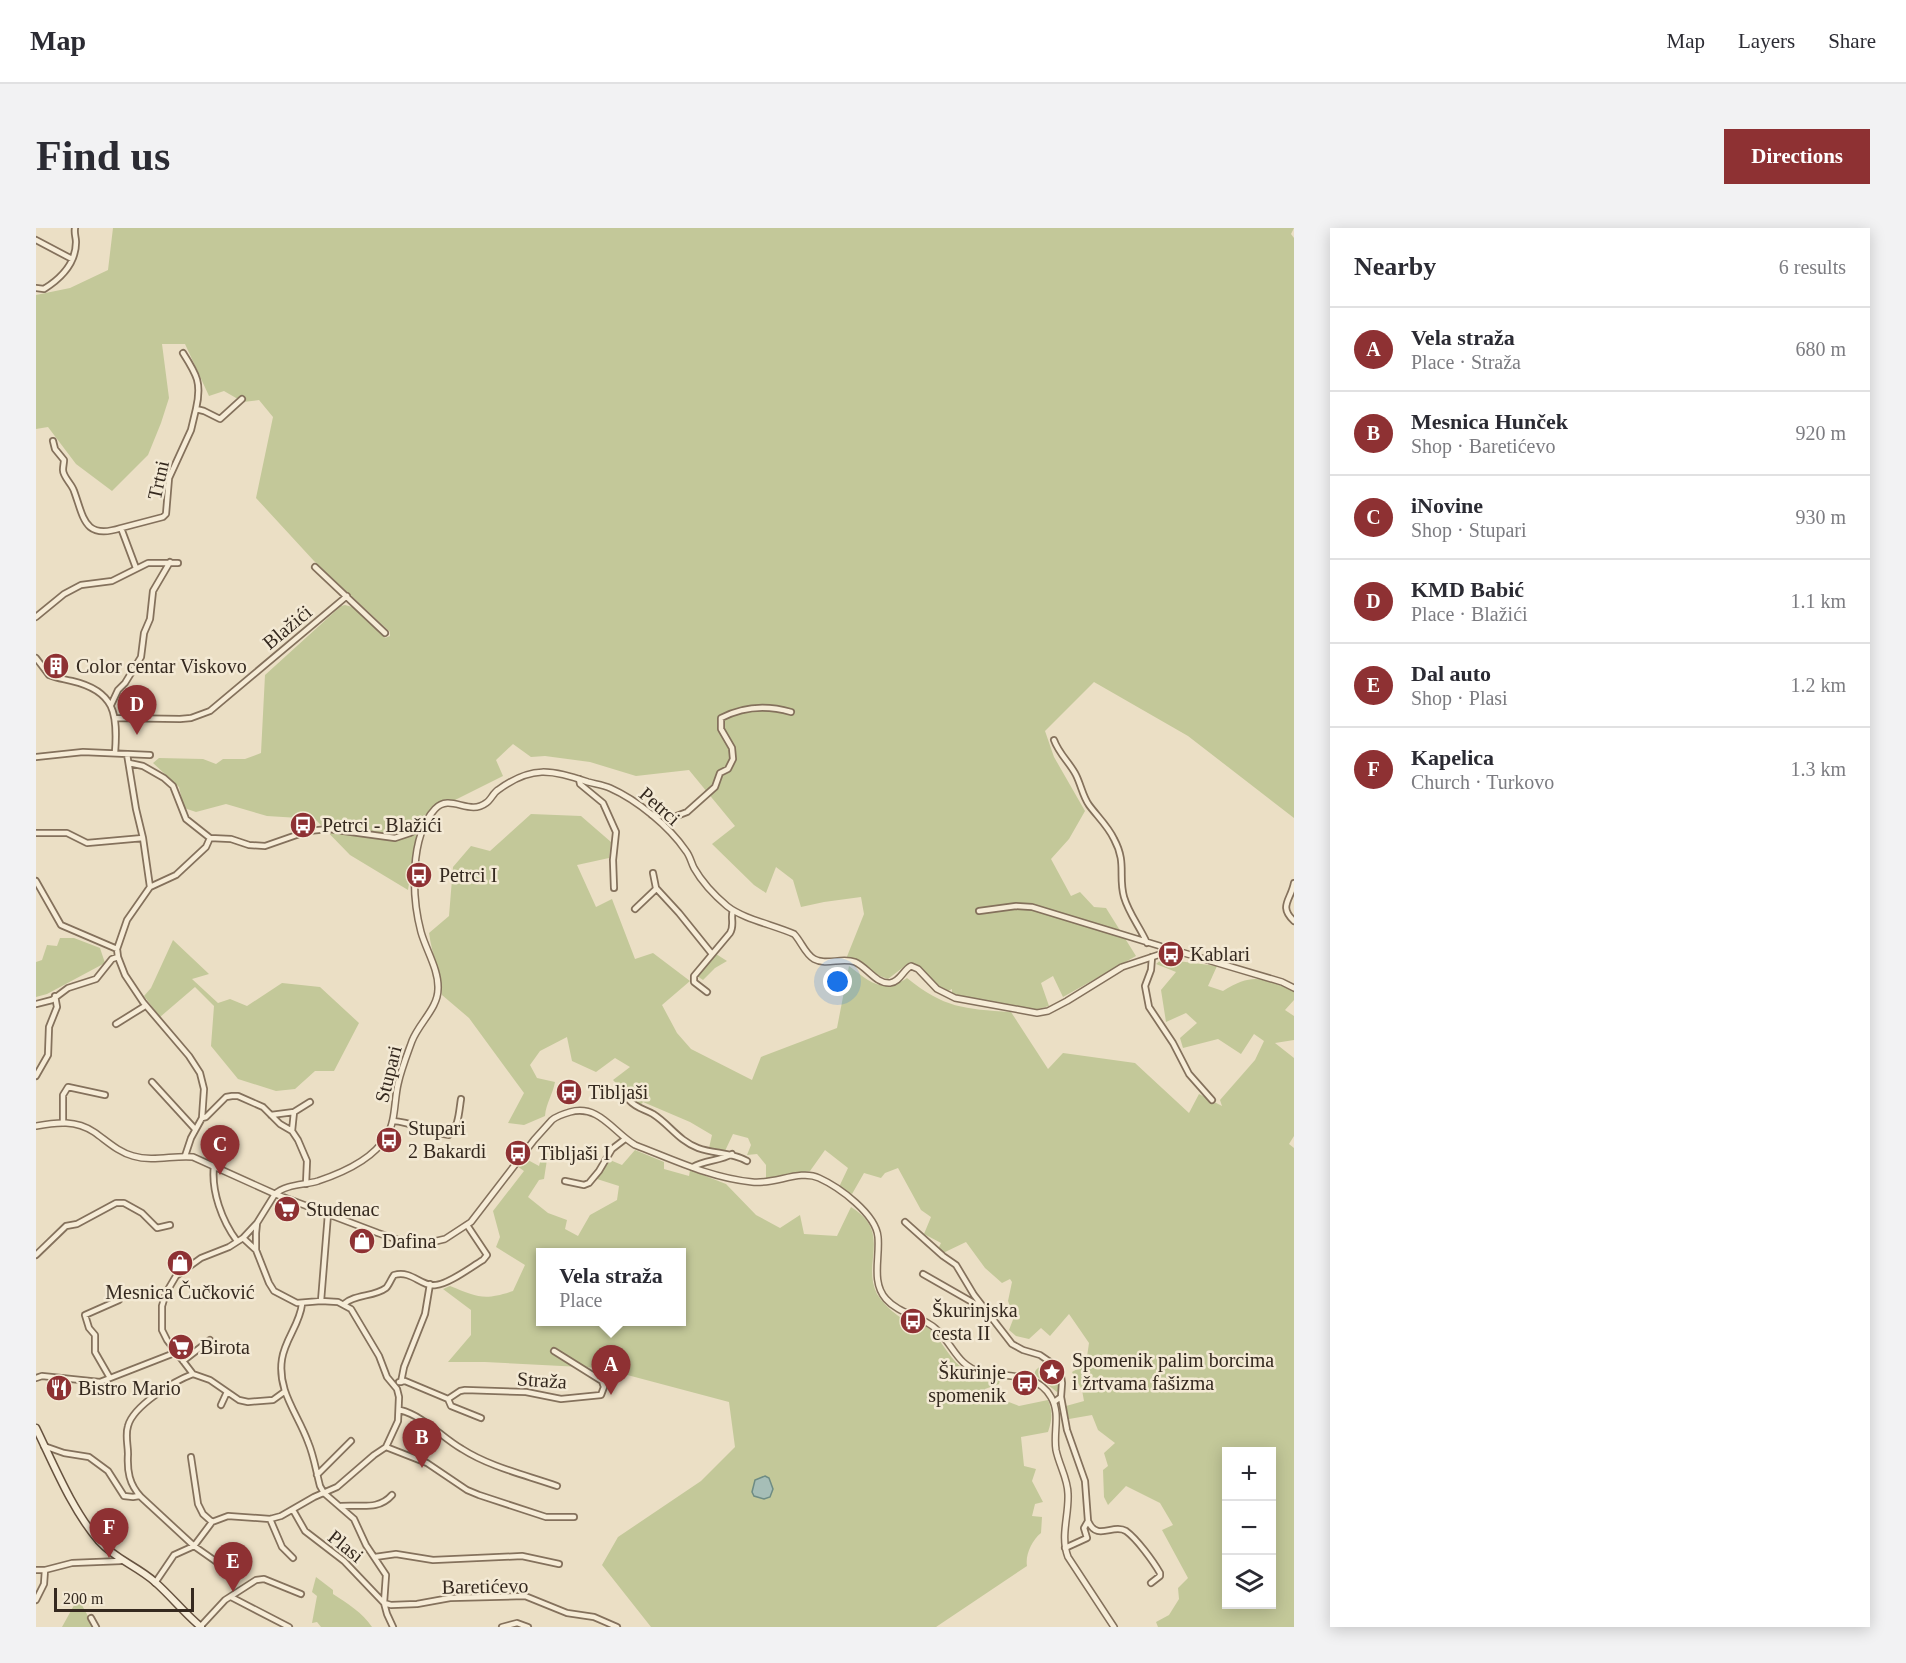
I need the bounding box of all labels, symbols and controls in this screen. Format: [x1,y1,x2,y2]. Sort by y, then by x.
text: Map [30,25,86,56]
text: Map [1667,29,1705,53]
text: Layers [1738,29,1795,53]
text: Share [1828,29,1876,53]
button: Directions [1724,129,1870,184]
text: Find us [36,133,170,179]
text: Nearby [1354,252,1436,281]
text: 6 results [1779,256,1846,278]
text: Vela straža [1411,325,1515,350]
text: A [1366,338,1381,360]
text: 680 m [1795,338,1846,360]
text: Place · Straža [1411,351,1521,373]
text: Mesnica Hunček [1411,409,1568,434]
text: B [1367,422,1380,444]
text: 920 m [1795,422,1846,444]
text: Shop · Baretićevo [1411,435,1555,457]
street label: Trtni [143,458,173,502]
text: iNovine [1411,493,1483,518]
text: C [1366,506,1381,528]
text: 930 m [1795,506,1846,528]
text: Shop · Stupari [1411,519,1527,541]
text: KMD Babić [1411,577,1524,602]
text: D [1366,590,1381,612]
text: 1.1 km [1790,590,1846,612]
street label: Blažići [258,600,316,654]
text: Place · Blažići [1411,603,1528,625]
building icon: Color centar Viskovo [41,651,71,681]
place label: Color centar Viskovo [76,655,247,677]
text: Dal auto [1411,661,1491,686]
text: E [1367,674,1380,696]
text: 1.2 km [1790,674,1846,696]
pin: D [118,686,156,735]
text: Shop · Plasi [1411,687,1508,709]
text: Kapelica [1411,745,1494,770]
text: F [1367,758,1380,780]
text: 1.3 km [1790,758,1846,780]
text: Church · Turkovo [1411,771,1554,793]
street label: Petrci [635,782,685,830]
bus stop icon: Petrci - Blažići [288,810,318,840]
place label: Petrci - Blažići [322,814,442,836]
bus stop icon: Petrci I [404,860,434,890]
place label: Petrci I [439,864,497,886]
bus stop icon: Kablari [1156,939,1186,969]
place label: Kablari [1190,943,1250,965]
your location [823,967,852,996]
street label: Stupari [370,1043,407,1105]
bus stop icon: Tibljaši [554,1077,584,1107]
place label: Tibljaši [588,1081,649,1104]
place label: Stupari 2 Bakardi [408,1117,487,1162]
bus stop icon: Stupari 2 Bakardi [374,1125,404,1155]
pin: C [200,1126,240,1175]
bus stop icon: Tibljaši I [503,1138,533,1168]
place label: Tibljaši I [538,1142,610,1165]
supermarket icon: Studenac [272,1194,302,1224]
place label: Studenac [306,1198,379,1220]
shop icon: Dafina [347,1226,377,1256]
place label: Dafina [382,1230,437,1252]
shop icon: Mesnica Čučković [165,1248,195,1278]
popup [536,1248,686,1326]
text: Vela straža [559,1263,663,1288]
place label: Mesnica Čučković [105,1280,255,1303]
text: Place [559,1289,602,1311]
place label: Škurinjska cesta II [932,1298,1018,1344]
bus stop icon: Škurinjska cesta II [898,1306,928,1336]
supermarket icon: Birota [166,1332,196,1362]
place label: Birota [200,1336,250,1358]
pin: A [592,1346,630,1395]
place label: Spomenik palim borcima i žrtvama fašizma [1072,1349,1274,1394]
place icon: Spomenik palim borcima i žrtvama fašizma [1037,1357,1067,1387]
place label: Škurinje spomenik [928,1360,1006,1407]
street label: Straža [516,1367,568,1393]
bus stop icon: Škurinje spomenik [1010,1368,1040,1398]
restaurant icon: Bistro Mario [44,1373,74,1403]
place label: Bistro Mario [78,1377,181,1399]
pin: B [402,1418,442,1468]
map controls [1222,1447,1276,1609]
button: + [1222,1447,1276,1501]
button: − [1222,1501,1276,1555]
pin: F [90,1508,128,1558]
street label: Plasi [324,1525,368,1567]
pin: E [214,1542,252,1592]
button: layers [1222,1555,1276,1609]
street label: Baretićevo [442,1574,528,1598]
scale bar [54,1585,194,1612]
text: 200 m [63,1590,103,1607]

